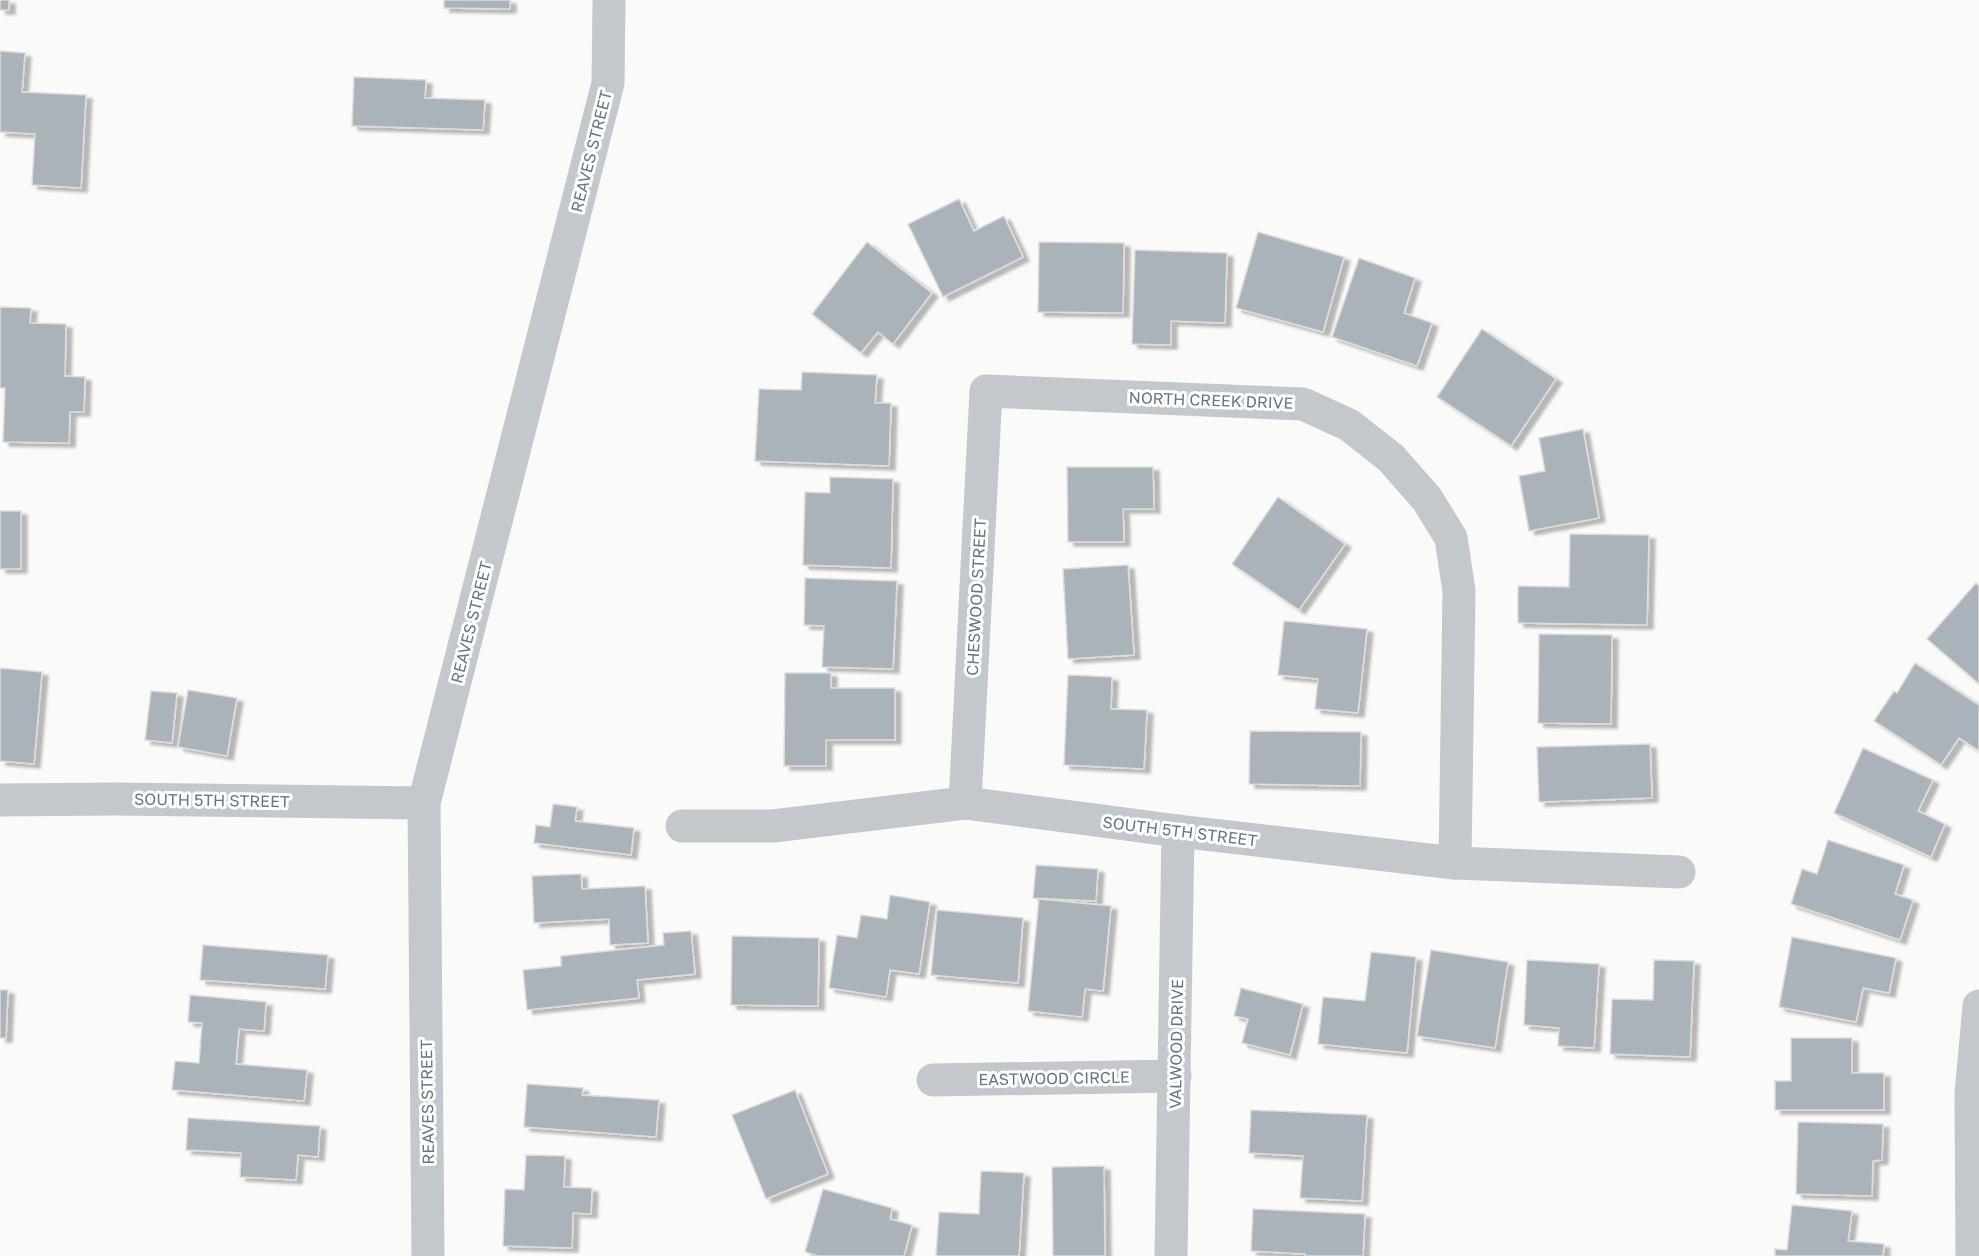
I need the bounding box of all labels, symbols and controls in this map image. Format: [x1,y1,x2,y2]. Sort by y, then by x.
street label: REAVES STREET [566,88,616,214]
street label: NORTH CREEK DRIVE [1128,387,1294,413]
street label: CHESWOOD STREET [962,518,990,676]
street label: REAVES STREET [446,559,496,685]
street label: SOUTH 5TH STREET [134,789,290,811]
street label: SOUTH 5TH STREET [1102,812,1259,850]
street label: VALWOOD DRIVE [1165,979,1187,1109]
street label: REAVES STREET [416,1039,438,1165]
street label: EASTWOOD CIRCLE [978,1067,1130,1089]

